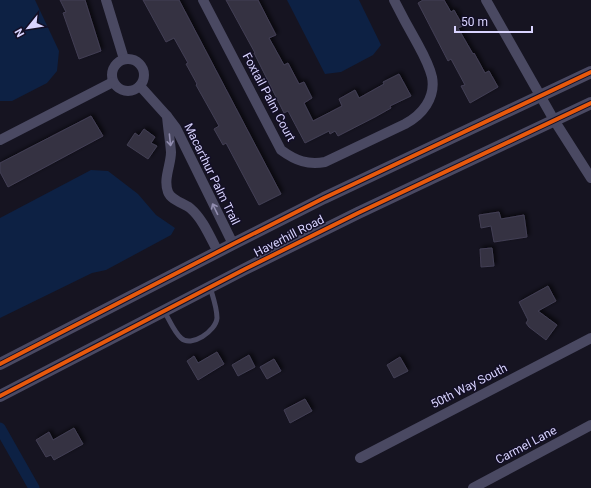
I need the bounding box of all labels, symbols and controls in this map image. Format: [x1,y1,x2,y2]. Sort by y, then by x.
north arrow [8,8,48,48]
scale bar [455,8,532,34]
text: 50 m [461,15,488,29]
text: N [12,26,27,39]
street label: Foxtail Palm Court [240,50,298,144]
street label: Macarthur Palm Trail [181,121,243,227]
one-way arrow [166,133,173,146]
one-way arrow [211,203,218,215]
street label: Haverhill Road [251,212,327,260]
street label: 50th Way South [429,361,509,411]
street label: Carmel Lane [493,423,559,467]

